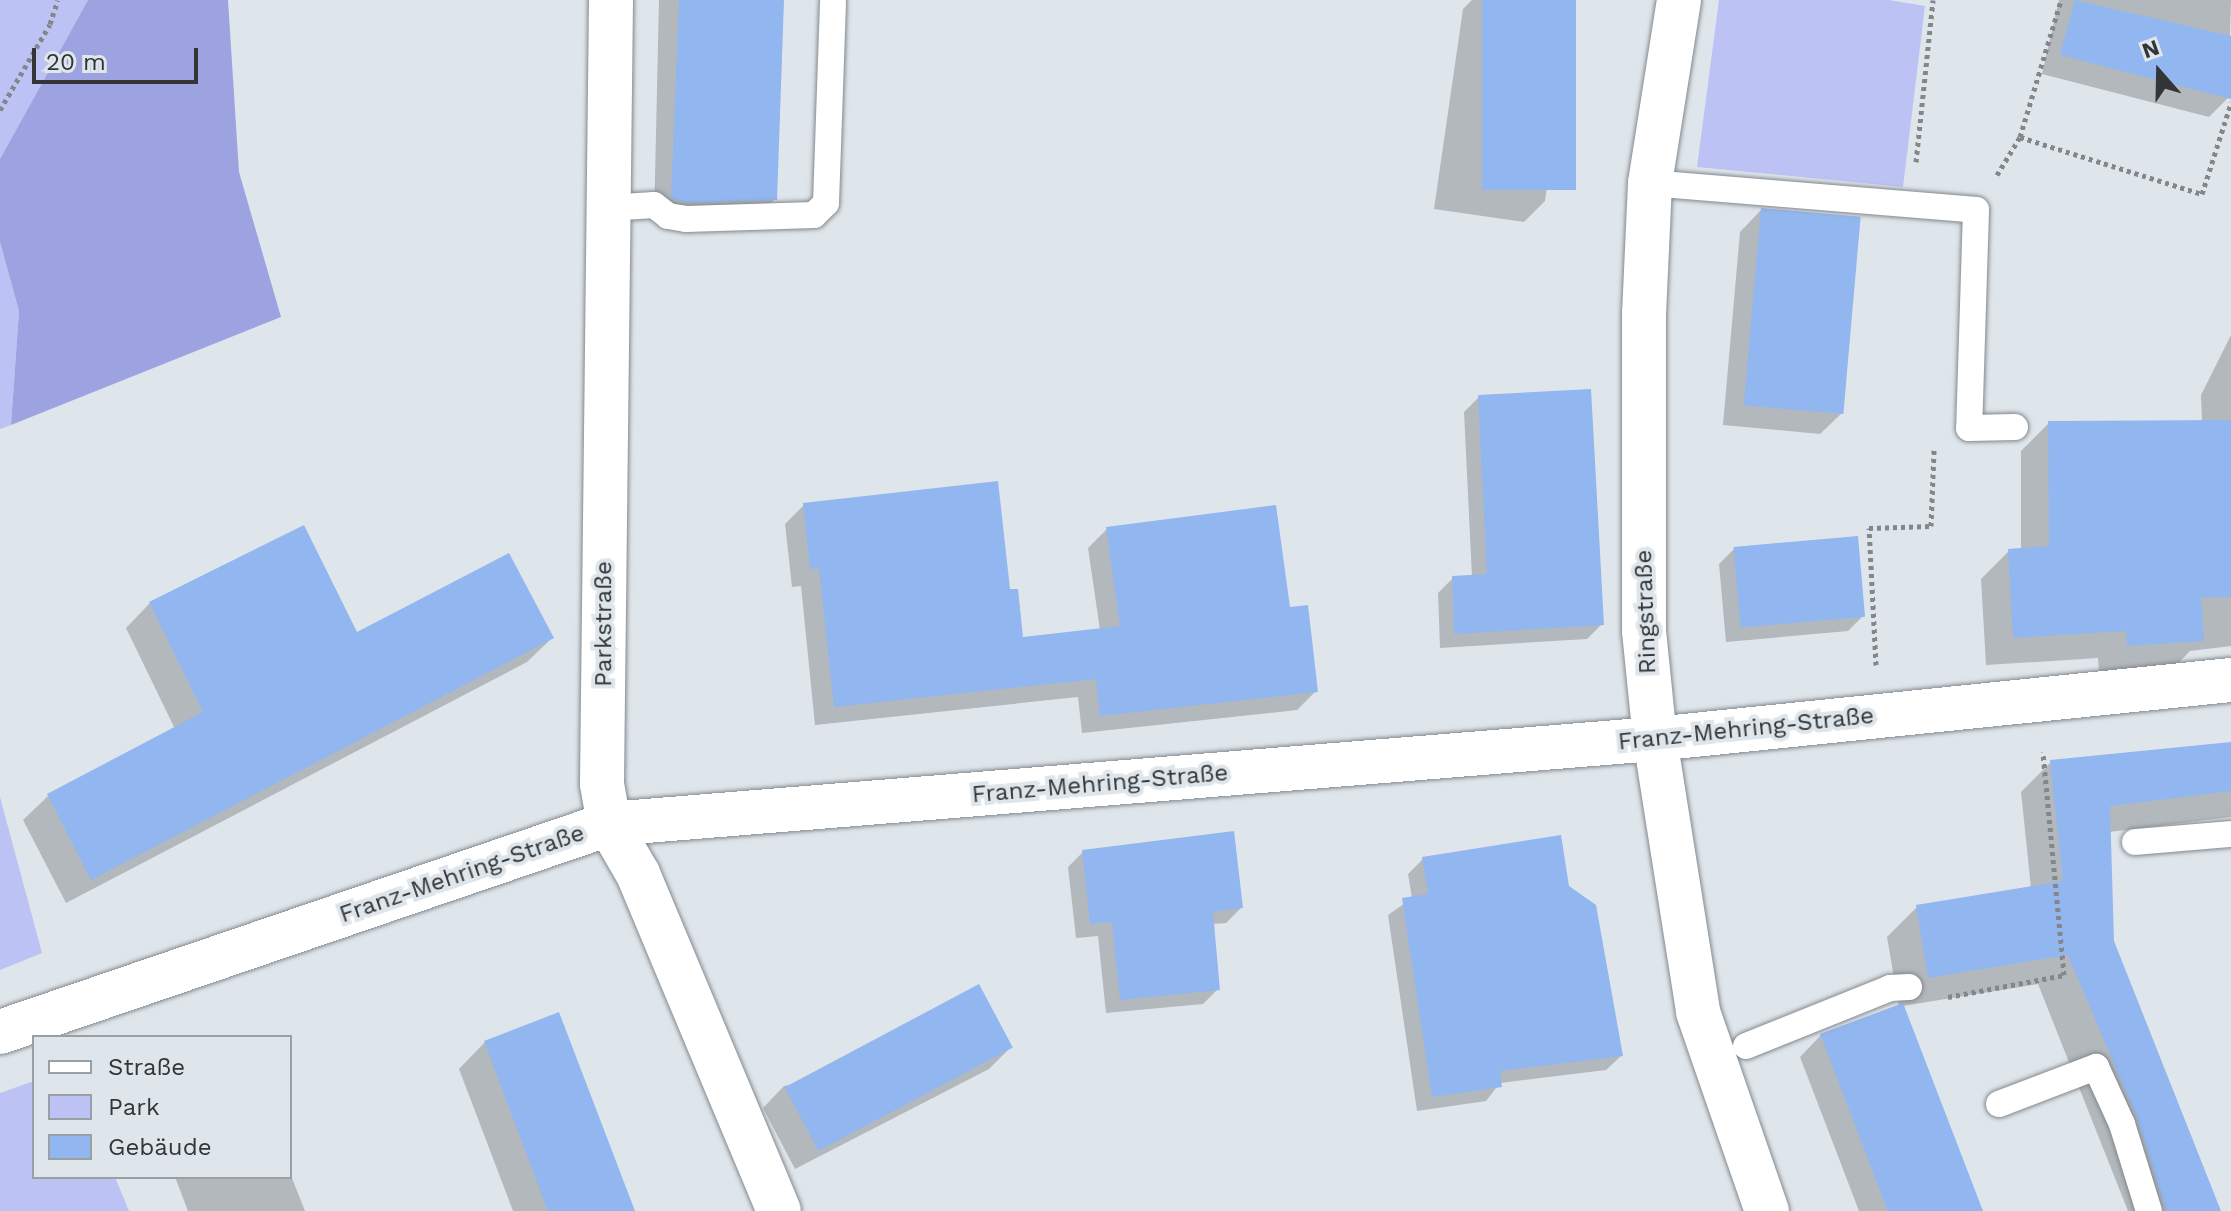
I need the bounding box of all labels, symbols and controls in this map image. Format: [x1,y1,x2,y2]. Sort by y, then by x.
scale bar [36,32,202,82]
north arrow [2119,32,2199,112]
text: N [2139,34,2163,64]
text: 20 m [46,48,106,76]
street label: Ringstraße [1629,549,1663,675]
street label: Parkstraße [590,561,618,687]
street label: Franz-Mehring-Straße [1617,701,1875,757]
street label: Franz-Mehring-Straße [971,758,1229,810]
street label: Franz-Mehring-Straße [336,819,588,929]
legend [32,1035,292,1179]
text: Straße [108,1053,185,1081]
text: Park [108,1093,160,1121]
text: Gebäude [108,1133,212,1161]

